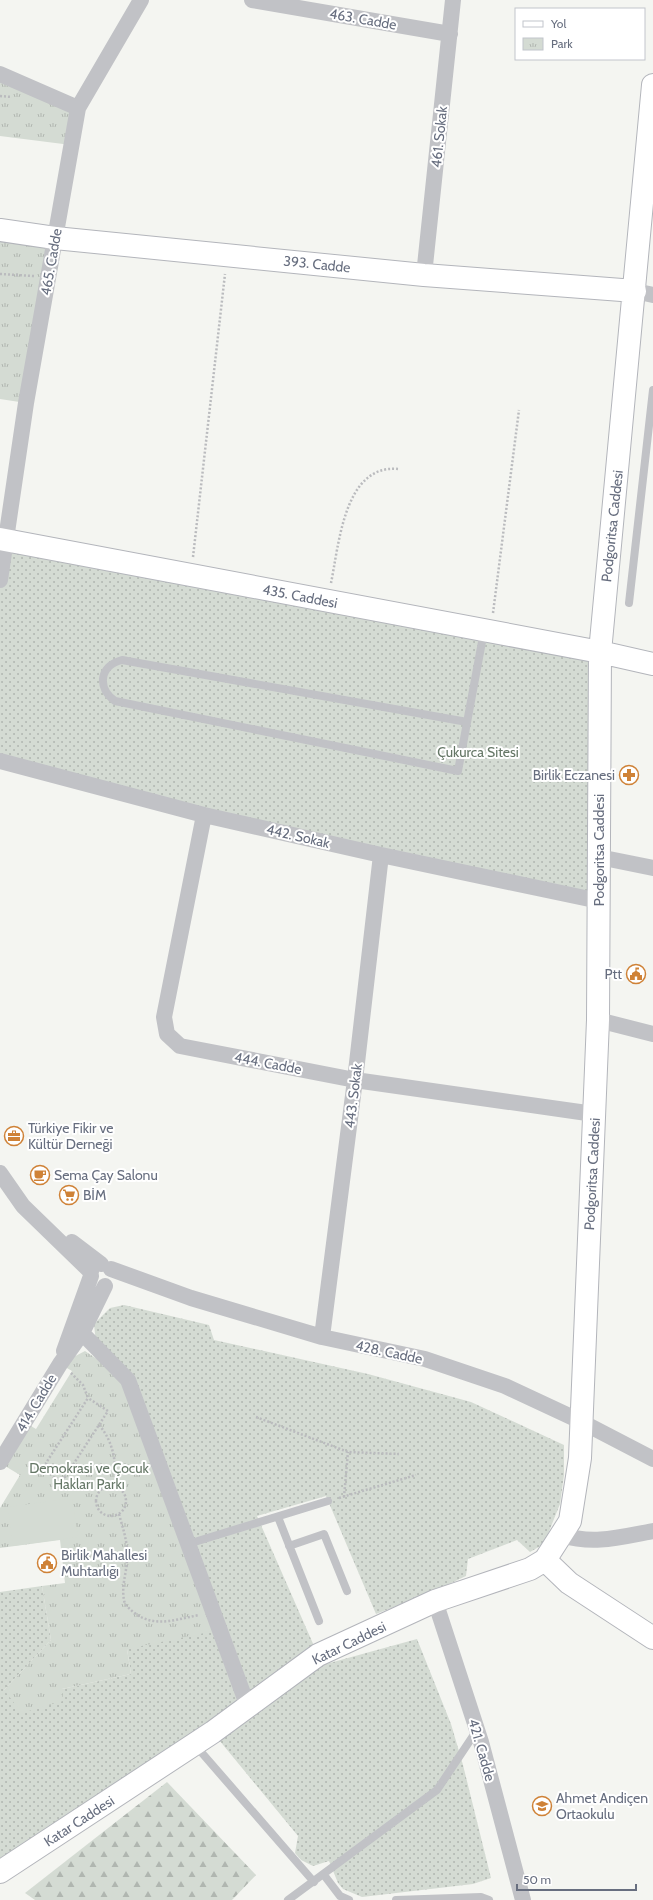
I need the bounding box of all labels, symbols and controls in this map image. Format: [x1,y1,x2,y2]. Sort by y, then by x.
street label: 463. Cadde [328,4,398,34]
legend [515,8,645,60]
text: Yol [550,16,566,31]
text: Park [551,36,573,51]
street label: 461. Sokak [427,105,451,169]
street label: 465. Cadde [36,227,66,297]
street label: 393. Cadde [283,252,351,276]
street label: Podgoritsa Caddesi [597,469,627,583]
street label: 435. Caddesi [261,580,339,612]
park label: Çukurca Sitesi [437,743,519,761]
pharmacy icon: Birlik Eczanesi [618,764,640,786]
place label: Birlik Eczanesi [533,766,615,784]
street label: Podgoritsa Caddesi [590,794,608,906]
street label: 442. Sokak [264,820,332,852]
public building icon: Ptt [625,963,647,985]
place label: Ptt [605,965,622,983]
street label: 444. Cadde [233,1048,303,1078]
street label: 443. Sokak [340,1062,366,1129]
street label: Podgoritsa Caddesi [580,1117,604,1231]
place label: Türkiye Fikir ve Kültür Derneği [28,1119,113,1153]
office icon: Türkiye Fikir ve Kültür Derneği [3,1125,25,1147]
cafe icon: Sema Çay Salonu [29,1164,51,1186]
place label: Sema Çay Salonu [54,1166,158,1184]
supermarket icon: BİM [58,1184,80,1206]
place label: BİM [83,1186,106,1204]
street label: 428. Cadde [354,1336,424,1368]
street label: 414. Cadde [12,1371,60,1435]
park label: Demokrasi ve Çocuk Hakları Parkı [29,1459,150,1493]
place label: Birlik Mahallesi Muhtarlığı [61,1546,147,1580]
public building icon: Birlik Mahallesi Muhtarlığı [36,1552,58,1574]
street label: Katar Caddesi [309,1617,389,1669]
street label: 421. Cadde [465,1717,499,1783]
place label: Ahmet Andiçen Ortaokulu [556,1789,648,1823]
street label: Katar Caddesi [40,1792,118,1850]
school or university icon: Ahmet Andiçen Ortaokulu [531,1795,553,1817]
scale bar [517,1866,636,1892]
text: 50 m [523,1872,551,1887]

